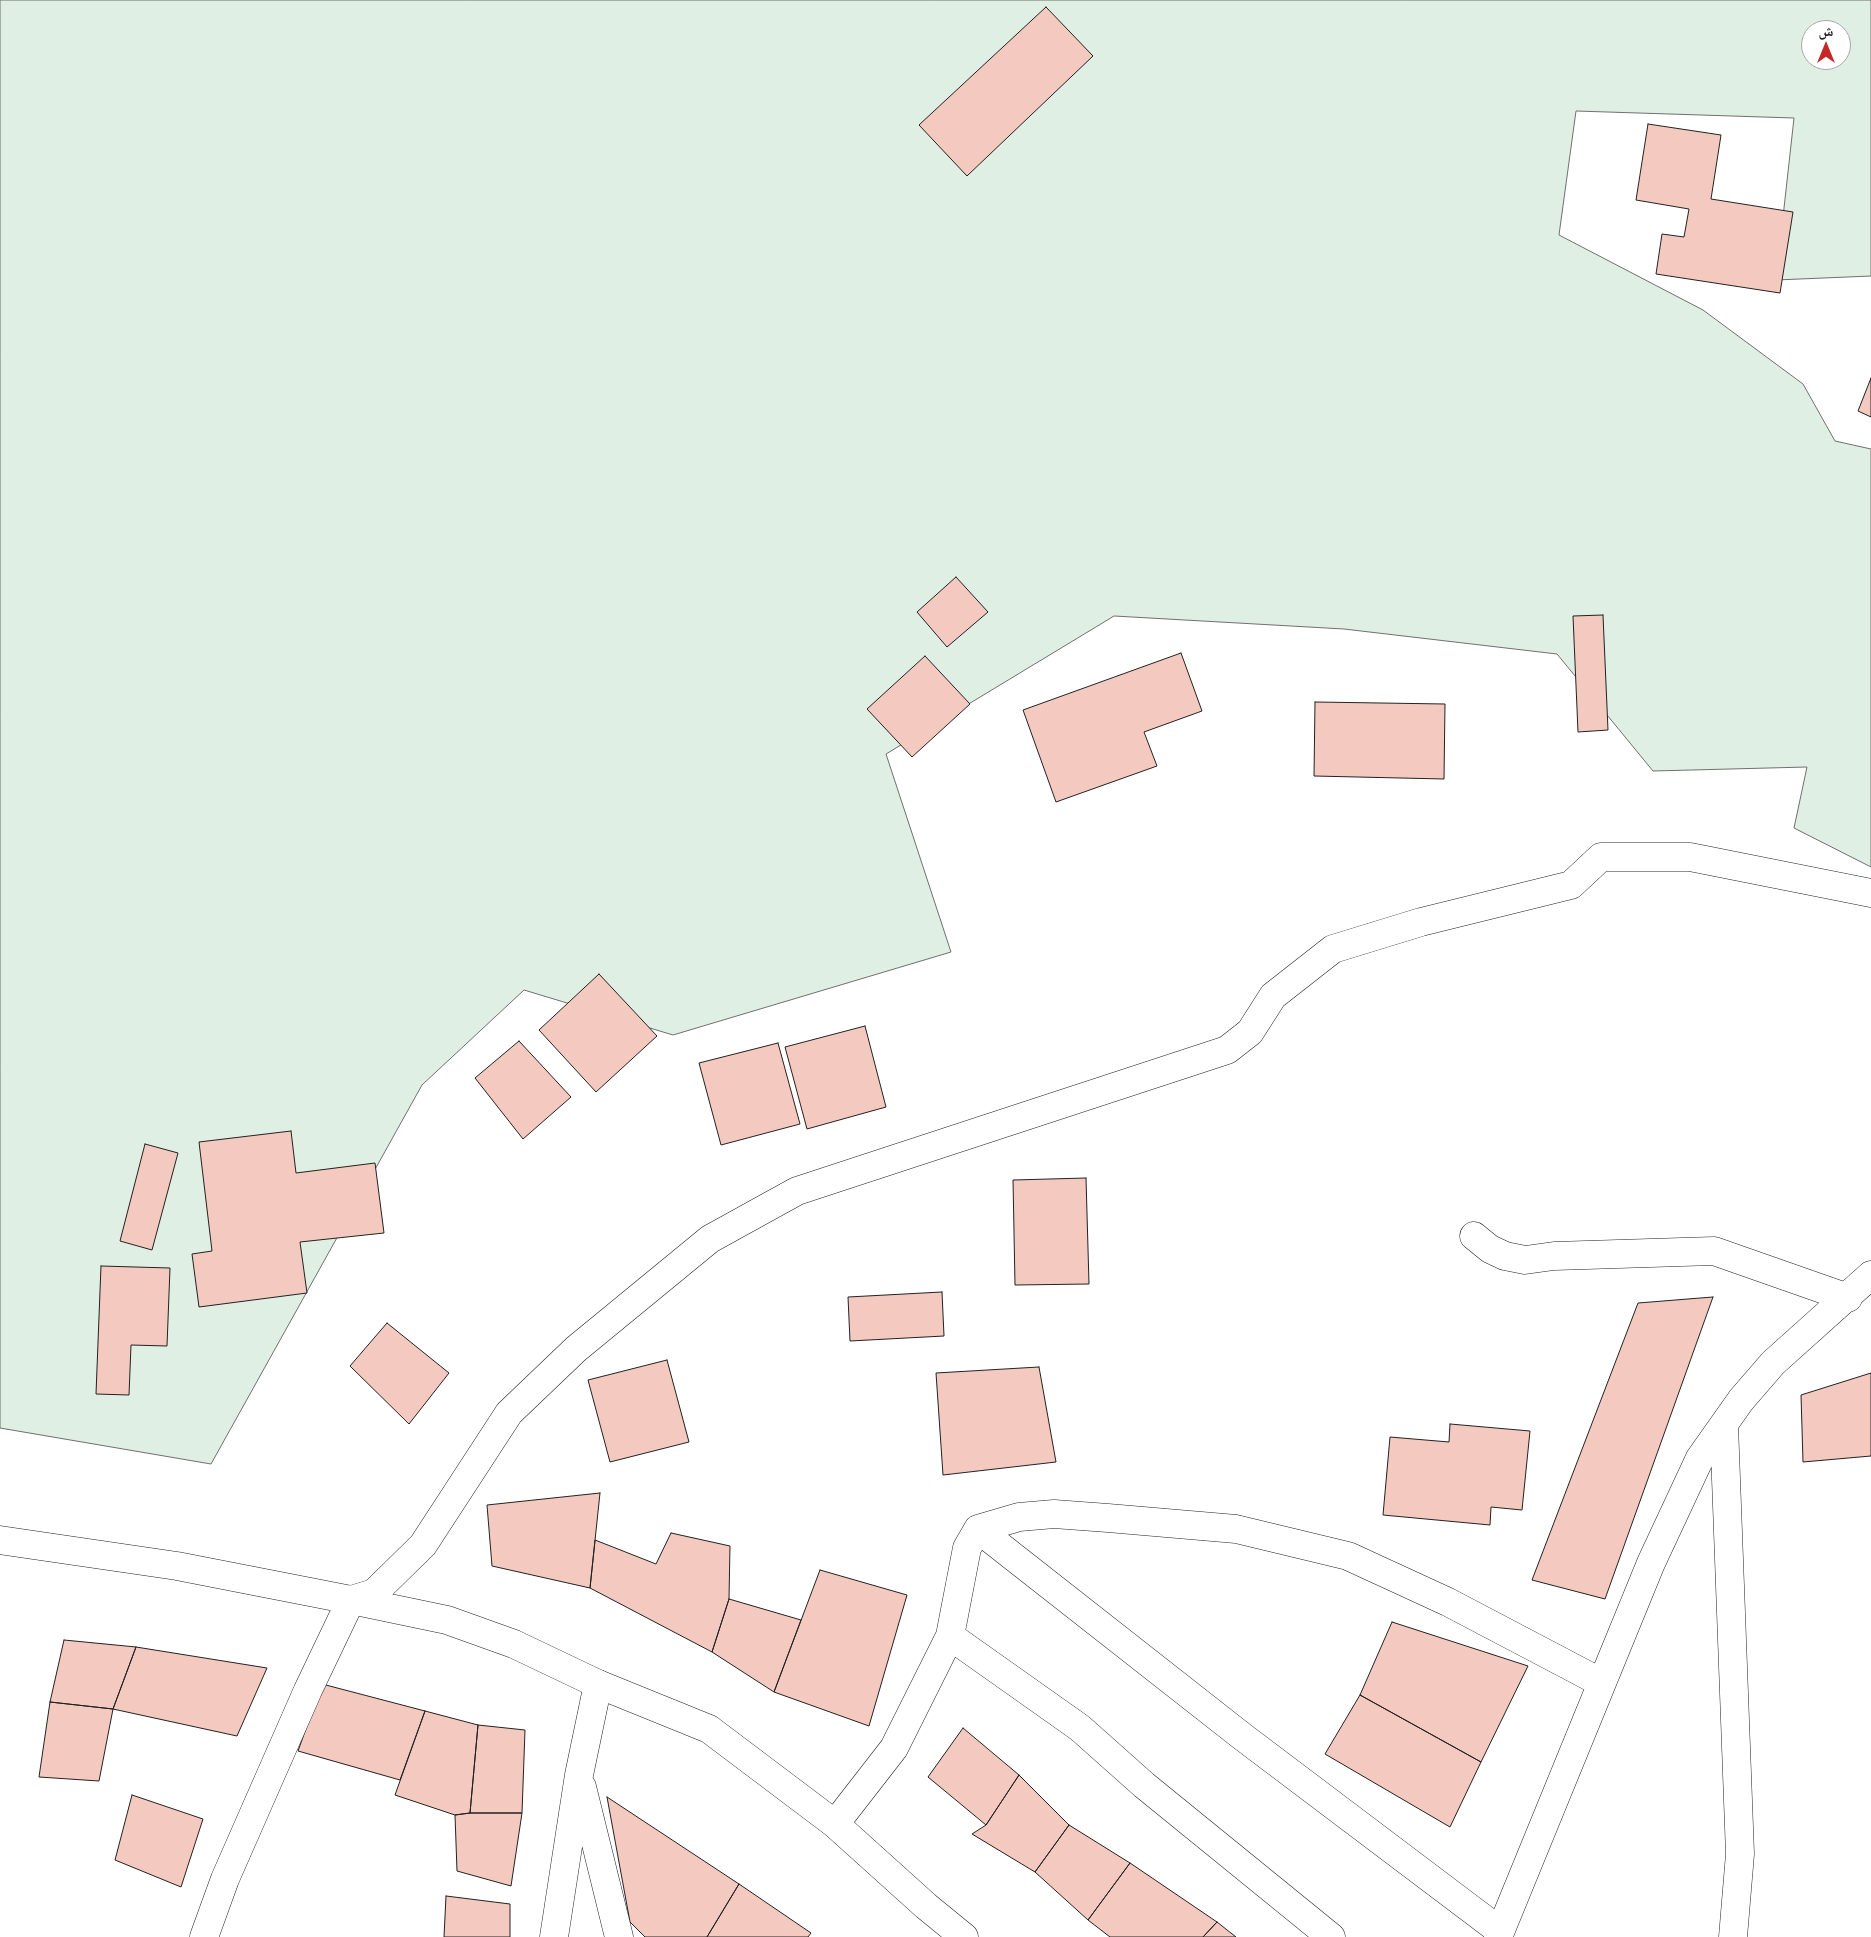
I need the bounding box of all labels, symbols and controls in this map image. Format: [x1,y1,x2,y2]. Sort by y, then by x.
north arrow [1801,20,1851,70]
text: ش [1819,23,1833,39]

